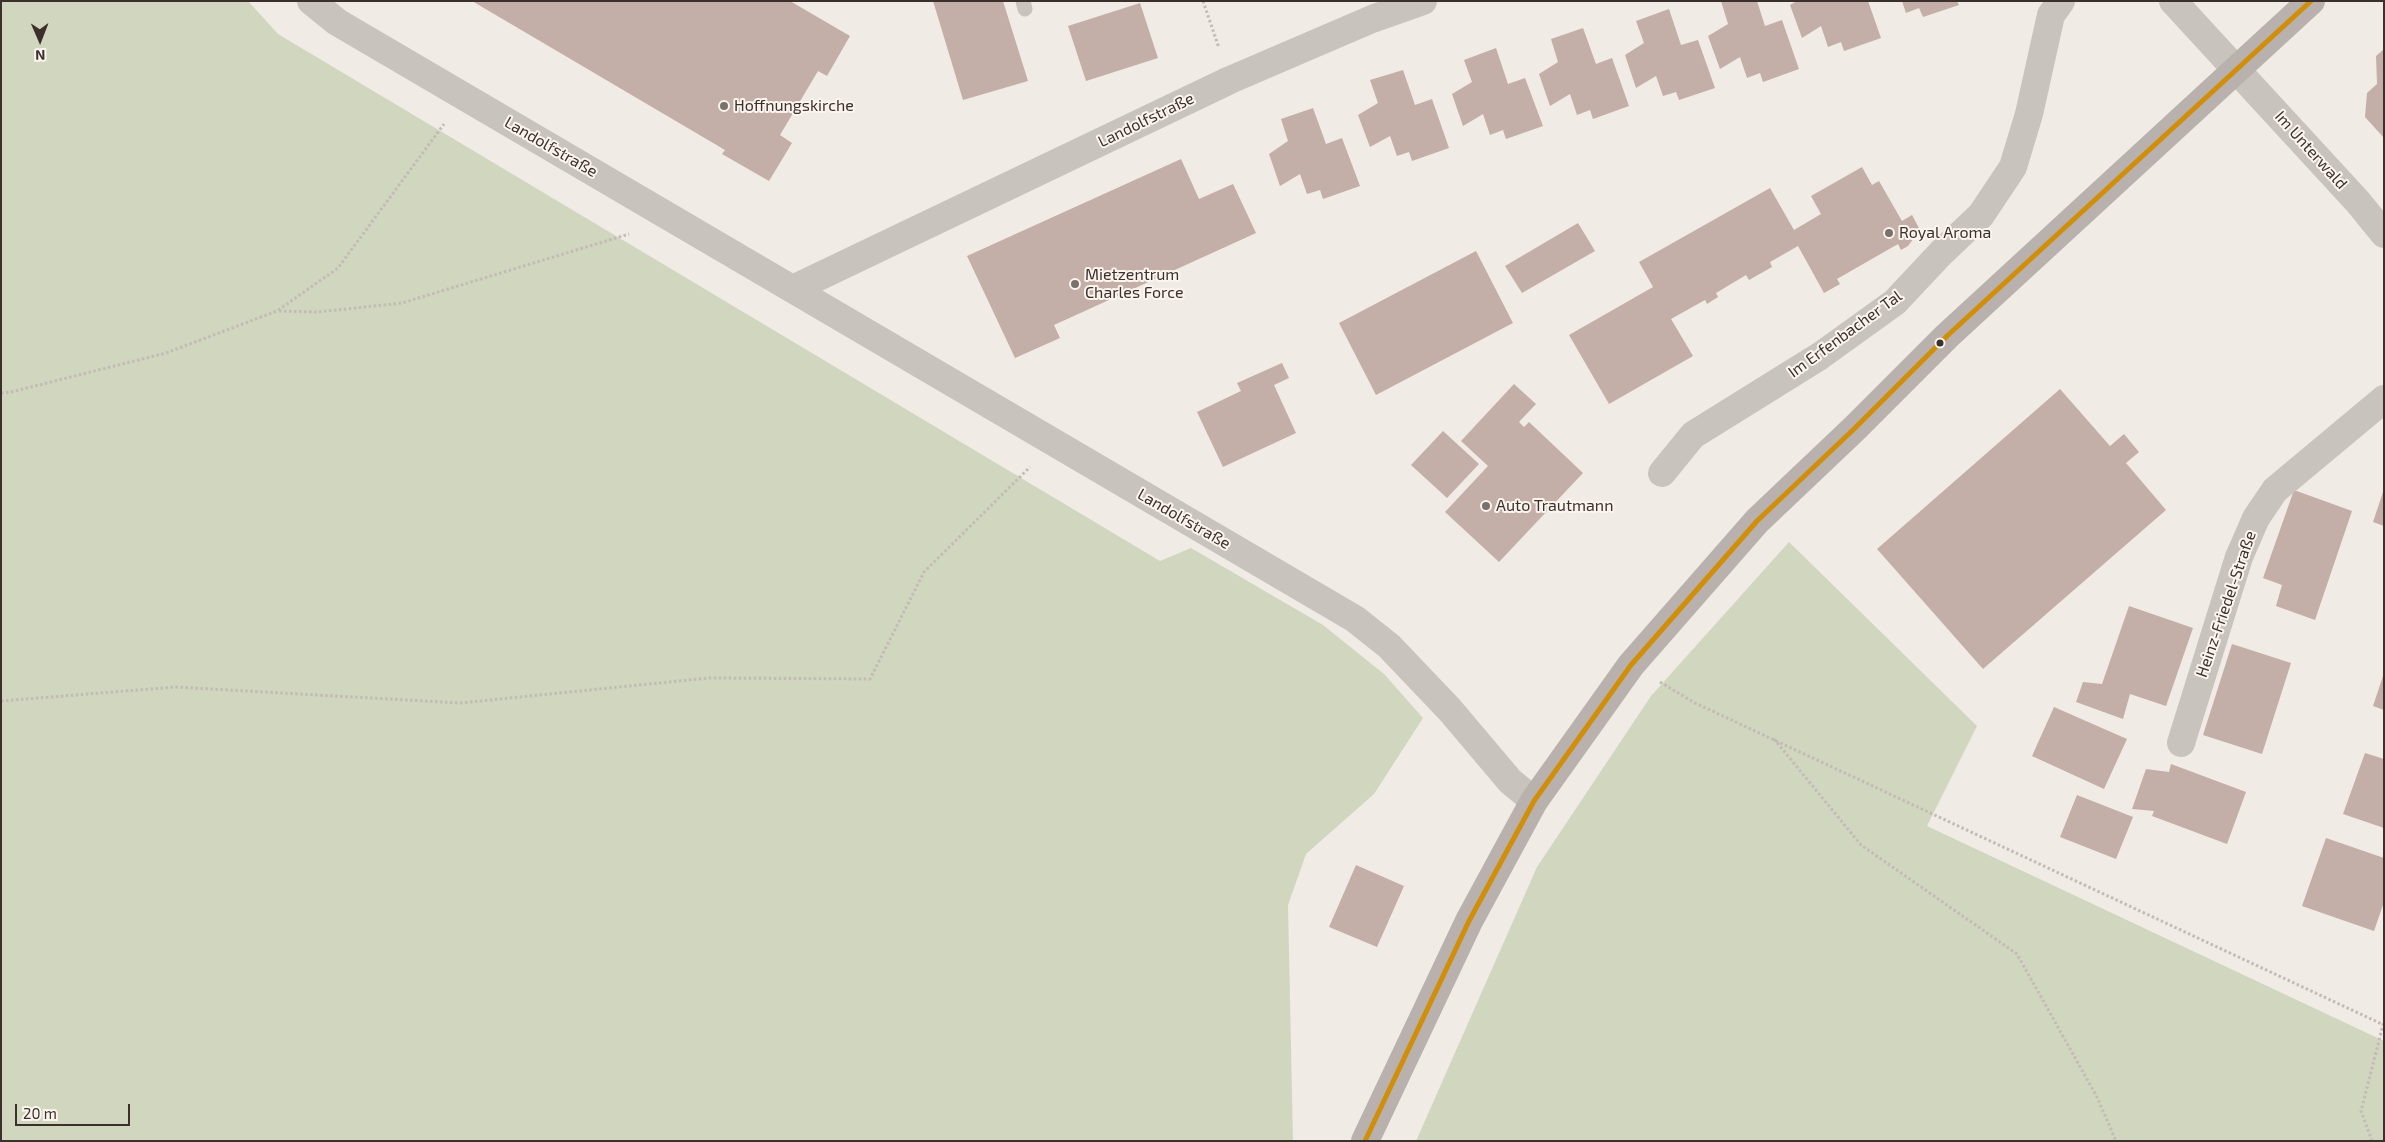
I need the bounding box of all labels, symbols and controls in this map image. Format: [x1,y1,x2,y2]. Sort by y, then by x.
north arrow [15,15,65,65]
text: N [35,47,45,64]
street label: Landolfstraße [1095,89,1197,151]
place label: Hoffnungskirche [734,96,854,116]
marker: Hoffnungskirche [718,100,730,112]
street label: Im Unterwald [2271,107,2351,193]
street label: Landolfstraße [501,113,601,181]
place label: Royal Aroma [1899,223,1991,243]
marker: Royal Aroma [1883,227,1895,239]
place label: Mietzentrum Charles Force [1085,265,1184,303]
marker: Mietzentrum Charles Force [1069,278,1081,290]
street label: Im Erfenbacher Tal [1784,286,1906,382]
unlabelled marker [1935,338,1945,348]
street label: Landolfstraße [1134,485,1234,553]
place label: Auto Trautmann [1496,496,1613,516]
marker: Auto Trautmann [1480,500,1492,512]
street label: Heinz-Friedel-Straße [2192,528,2260,680]
scale bar [18,1094,132,1126]
text: 20 m [23,1104,57,1122]

